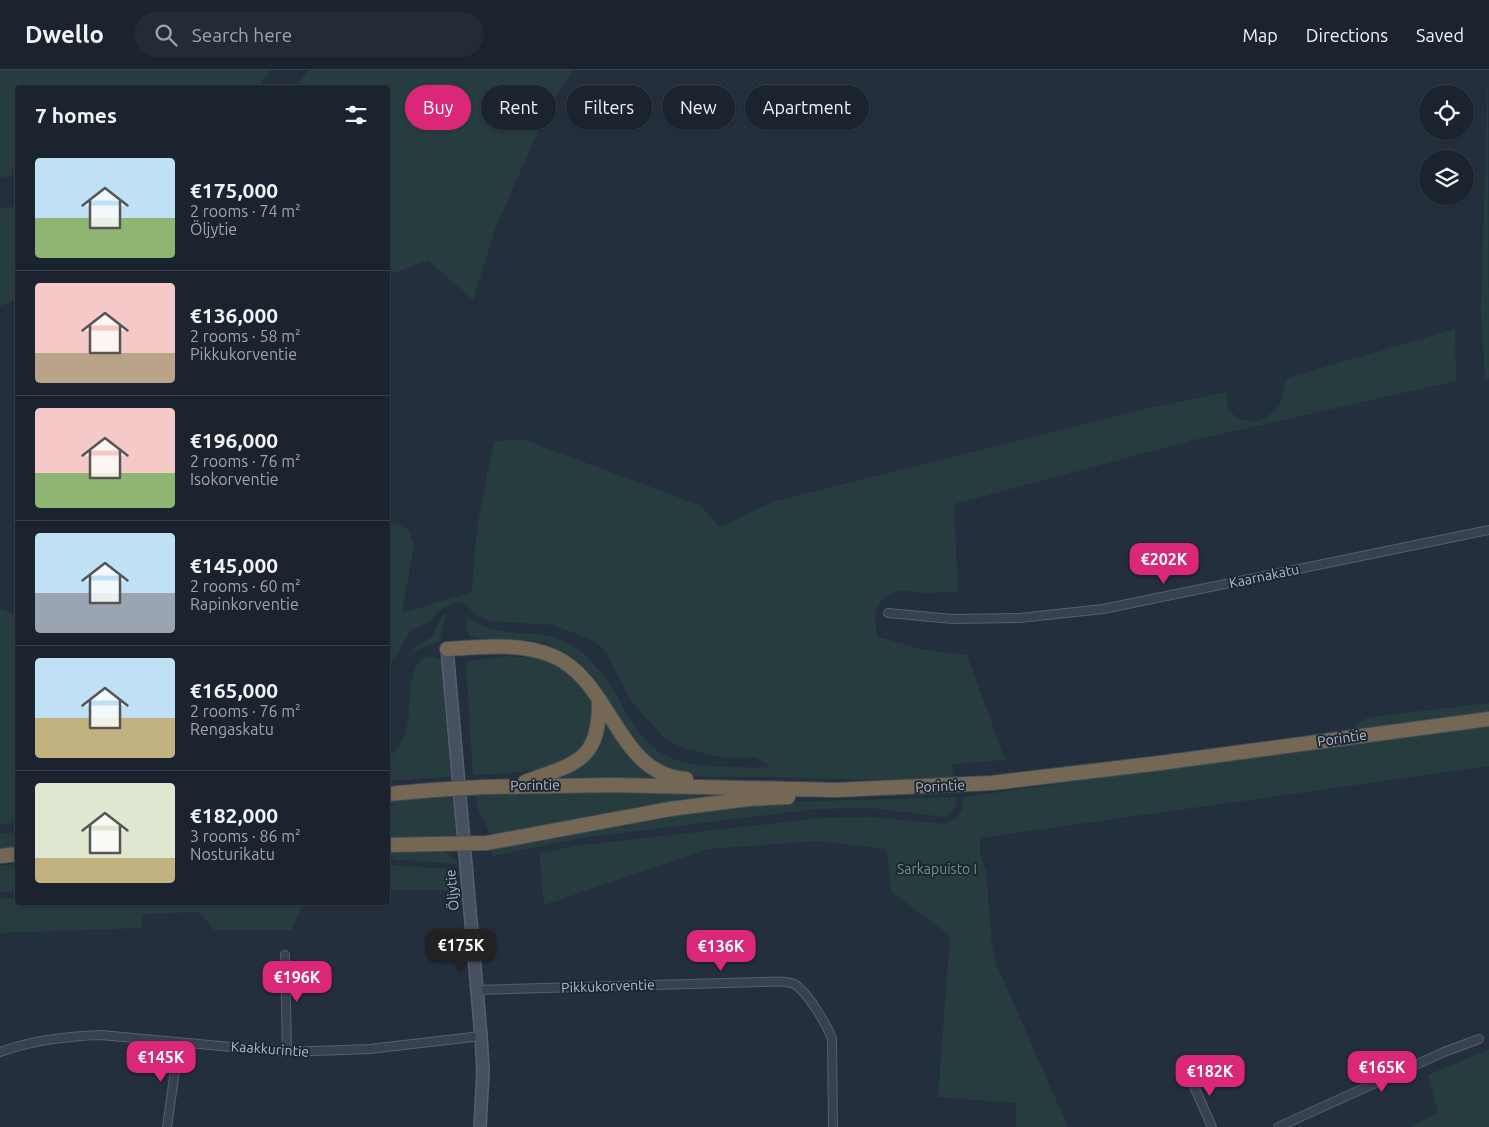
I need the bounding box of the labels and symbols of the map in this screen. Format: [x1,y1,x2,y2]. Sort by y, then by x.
pin: €202K [1129,542,1199,585]
street label: Kaarnakatu [1228,561,1300,591]
street label: Porintie [1316,727,1368,749]
street label: Porintie [510,777,560,793]
street label: Porintie [915,777,965,795]
park label: Sarkapuisto I [897,861,977,877]
street label: Öljytie [441,869,462,911]
pin: €175K [426,928,496,971]
pin: €136K [686,930,756,972]
pin: €196K [262,960,332,1003]
street label: Pikkukorventie [561,976,655,996]
street label: Kaakkurintie [230,1038,310,1060]
pin: €145K [126,1040,196,1083]
pin: €165K [1347,1050,1417,1093]
pin: €182K [1175,1054,1245,1097]

